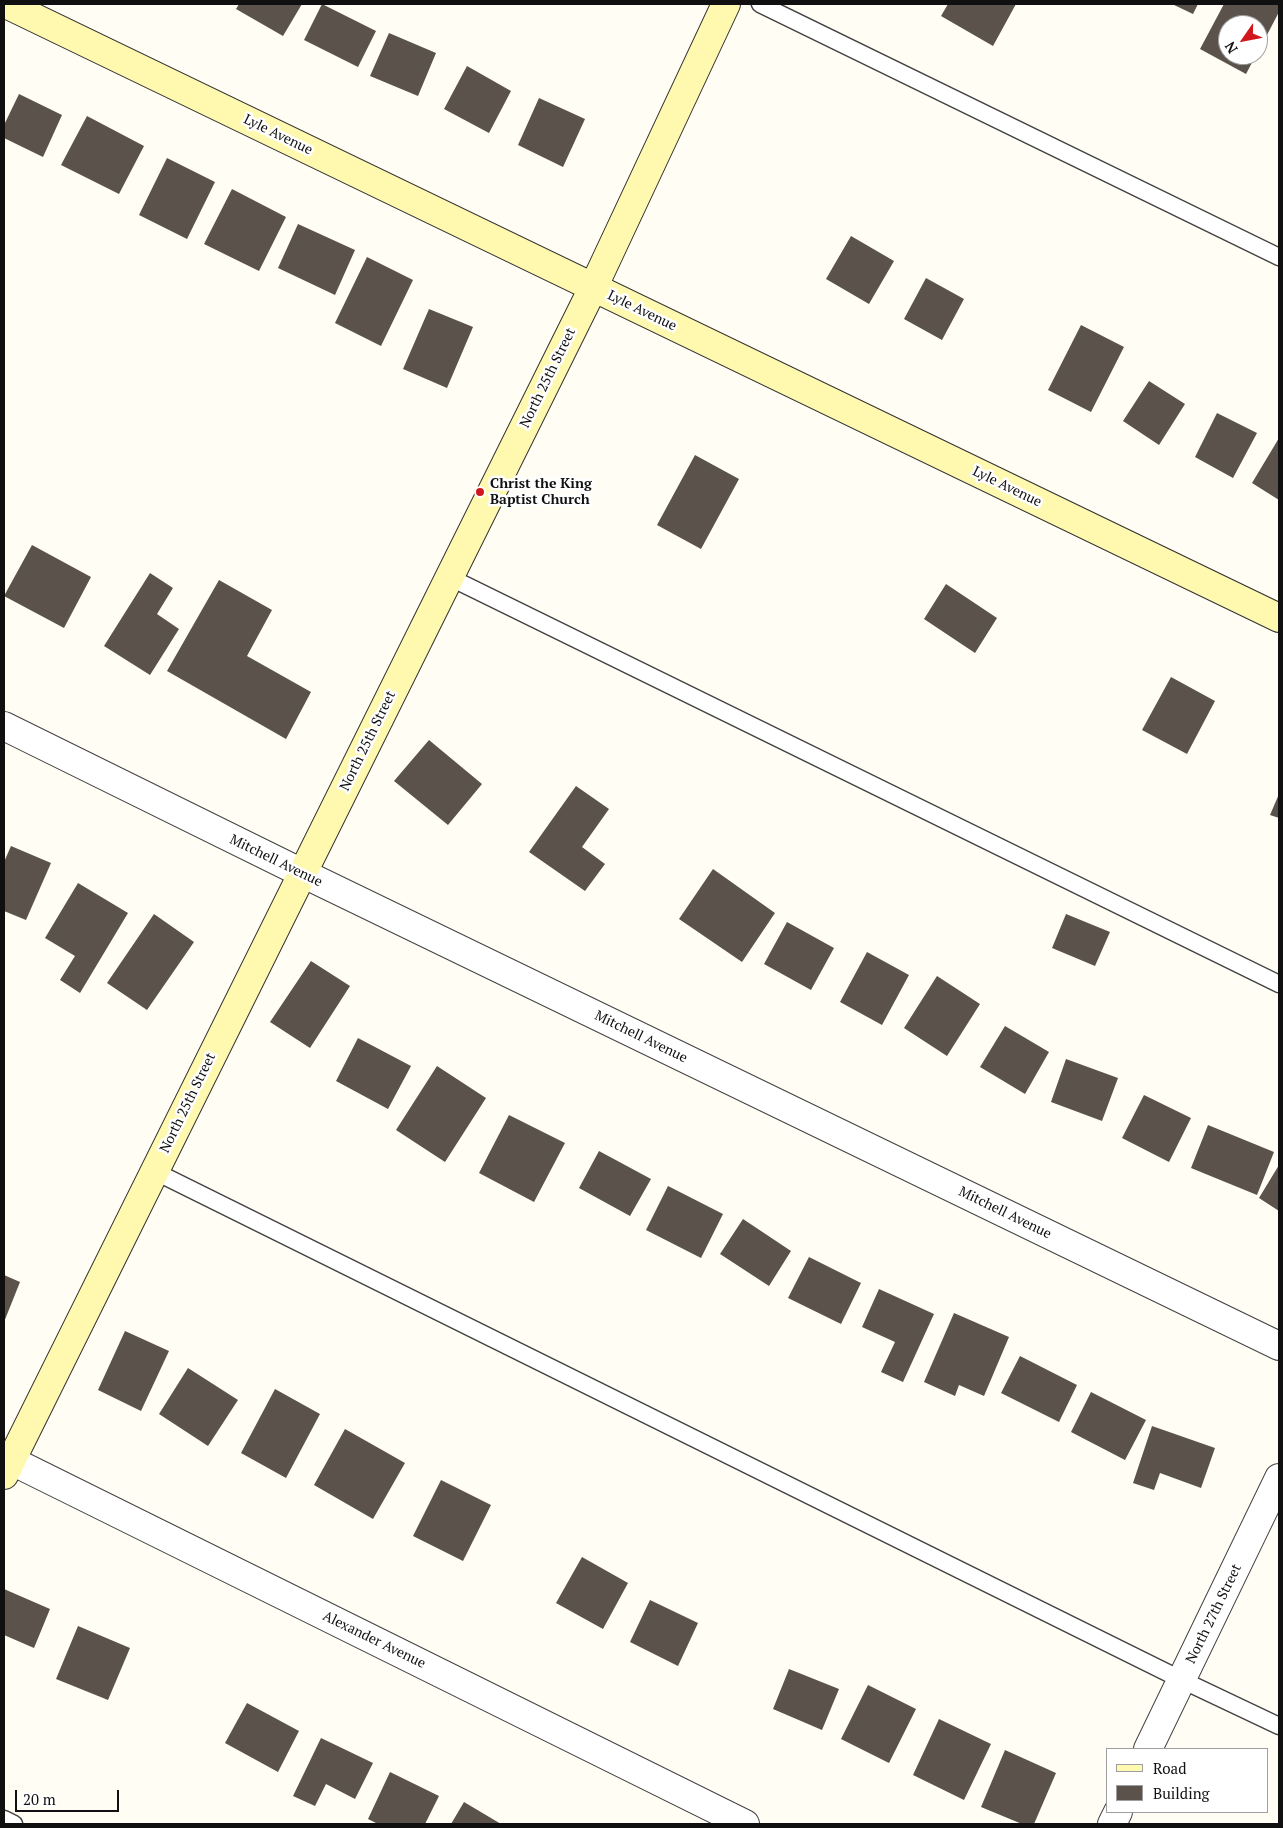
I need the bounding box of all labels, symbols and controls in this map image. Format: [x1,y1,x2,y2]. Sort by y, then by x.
north arrow [1218,15,1268,65]
text: N [1220,38,1242,58]
street label: Lyle Avenue [241,111,315,159]
street label: Lyle Avenue [605,287,679,335]
street label: North 25th Street [516,325,580,431]
street label: Lyle Avenue [970,463,1044,511]
place label: Christ the King Baptist Church [490,476,592,508]
marker: Christ the King Baptist Church [474,486,486,498]
street label: North 25th Street [336,688,400,794]
street label: Mitchell Avenue [227,831,325,891]
street label: Mitchell Avenue [592,1007,690,1067]
street label: North 25th Street [156,1050,220,1156]
street label: Mitchell Avenue [956,1183,1054,1243]
street label: North 27th Street [1183,1561,1245,1667]
street label: Alexander Avenue [320,1608,428,1672]
legend [1106,1748,1268,1813]
text: Road [1153,1758,1186,1778]
scale bar [18,1780,121,1812]
text: Building [1153,1783,1210,1803]
text: 20 m [23,1789,56,1809]

